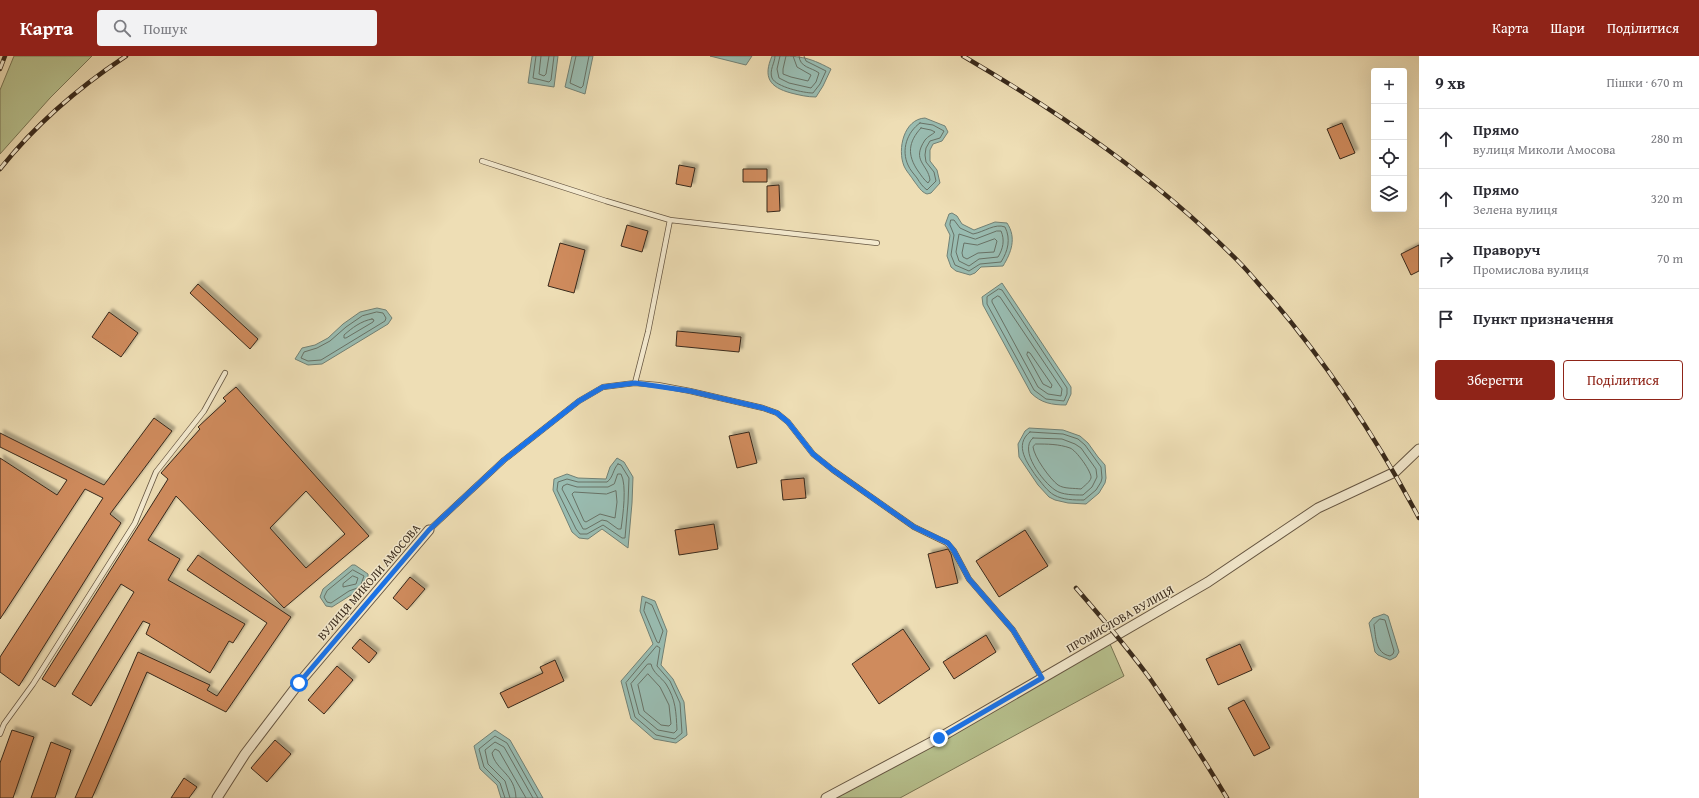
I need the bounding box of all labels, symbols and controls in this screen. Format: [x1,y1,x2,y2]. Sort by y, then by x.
search box [97,10,377,46]
text: Карта [20,14,73,42]
icon: search [111,17,133,39]
text: Пошук [143,18,187,39]
text: Карта [1492,18,1529,38]
text: Шари [1551,18,1585,38]
text: Поділитися [1607,18,1679,38]
map controls [1371,68,1407,212]
button: + [1371,68,1407,104]
text: 9 хв [1435,70,1465,95]
text: Пішки · 670 m [1606,73,1683,92]
button: − [1371,104,1407,140]
text: Прямо [1473,119,1519,140]
icon: ahead [1435,128,1457,150]
text: 280 m [1651,129,1683,148]
button: locate [1371,140,1407,176]
text: вулиця Миколи Амосова [1473,140,1616,159]
button: layers [1371,176,1407,212]
text: Прямо [1473,179,1519,200]
icon: ahead [1435,188,1457,210]
text: 320 m [1651,189,1683,208]
text: Зелена вулиця [1473,200,1558,219]
text: Праворуч [1473,239,1540,260]
icon: right [1435,248,1457,270]
text: 70 m [1657,249,1683,268]
text: Промислова вулиця [1473,260,1589,279]
icon: arrive [1435,308,1457,330]
text: Пункт призначення [1473,308,1614,329]
button: Зберегти [1435,360,1555,400]
button: Поділитися [1563,360,1683,400]
street label: ВУЛИЦЯ МИКОЛИ АМОСОВА [313,519,425,644]
street label: ПРОМИСЛОВА ВУЛИЦЯ [1063,581,1177,656]
route start [290,674,308,692]
route end [930,729,948,747]

